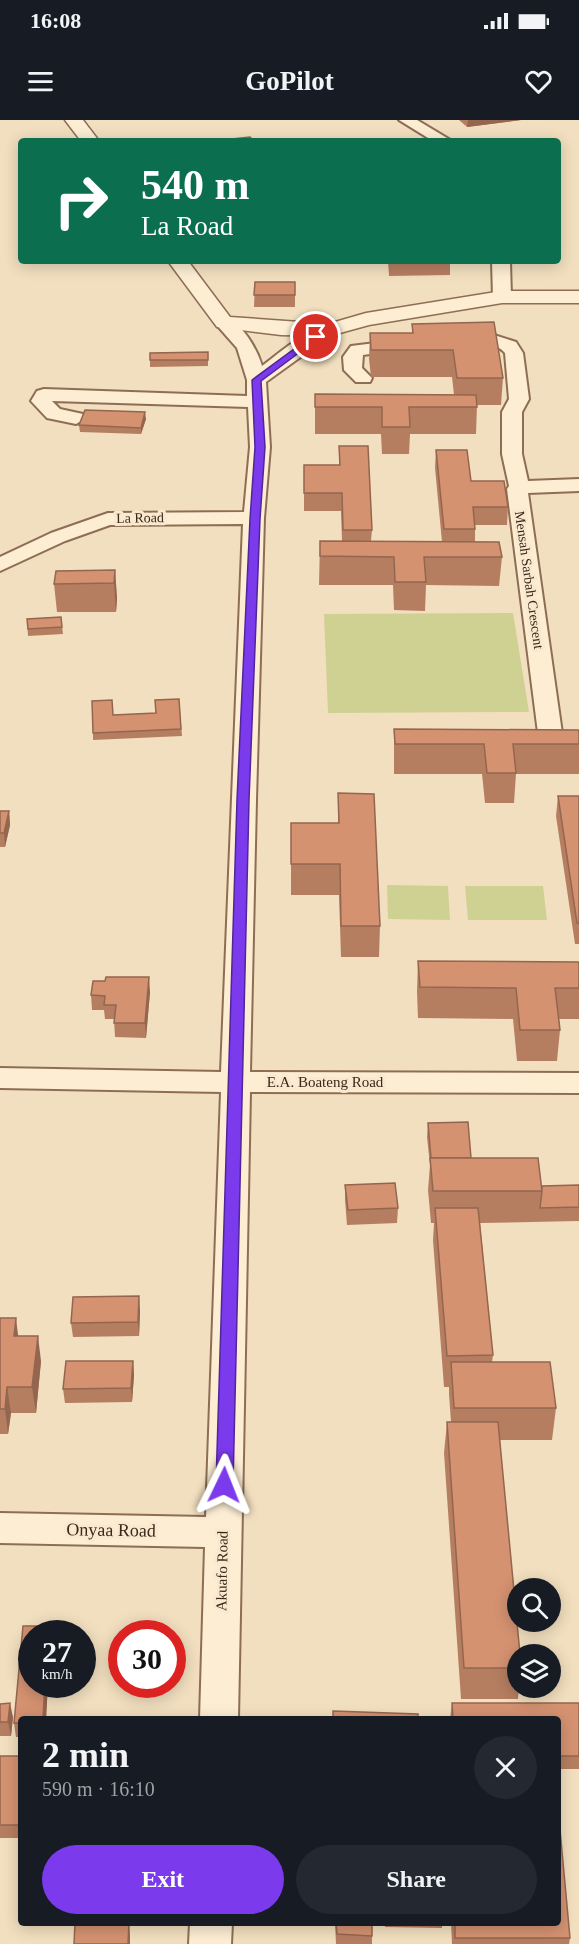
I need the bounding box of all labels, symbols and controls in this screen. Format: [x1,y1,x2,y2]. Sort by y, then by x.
text: 16:08 [30,8,81,33]
icon: menu [24,65,57,98]
icon: heart [522,65,555,98]
text: GoPilot [245,66,334,96]
icon: right [42,162,120,240]
text: 540 m [141,162,250,208]
text: La Road [141,211,233,241]
pin [290,311,341,362]
icon: arrive [299,320,332,353]
street label: La Road [116,510,164,526]
street label: Mensah Sarbah Crescent [512,510,546,650]
street label: E.A. Boateng Road [267,1074,384,1090]
position arrow [192,1453,256,1517]
street label: Onyaa Road [66,1519,156,1541]
street label: Akuafo Road [213,1530,231,1611]
map controls [507,1578,561,1698]
button: search [507,1578,561,1632]
speed limit sign: 30 [108,1620,186,1698]
text: 27 [42,1635,72,1668]
button: layers [507,1644,561,1698]
text: km/h [42,1666,72,1682]
text: 2 min [42,1735,129,1775]
button: close [474,1736,537,1799]
text: 590 m · 16:10 [42,1778,155,1800]
button: Exit [42,1845,284,1914]
button: Share [296,1845,537,1914]

